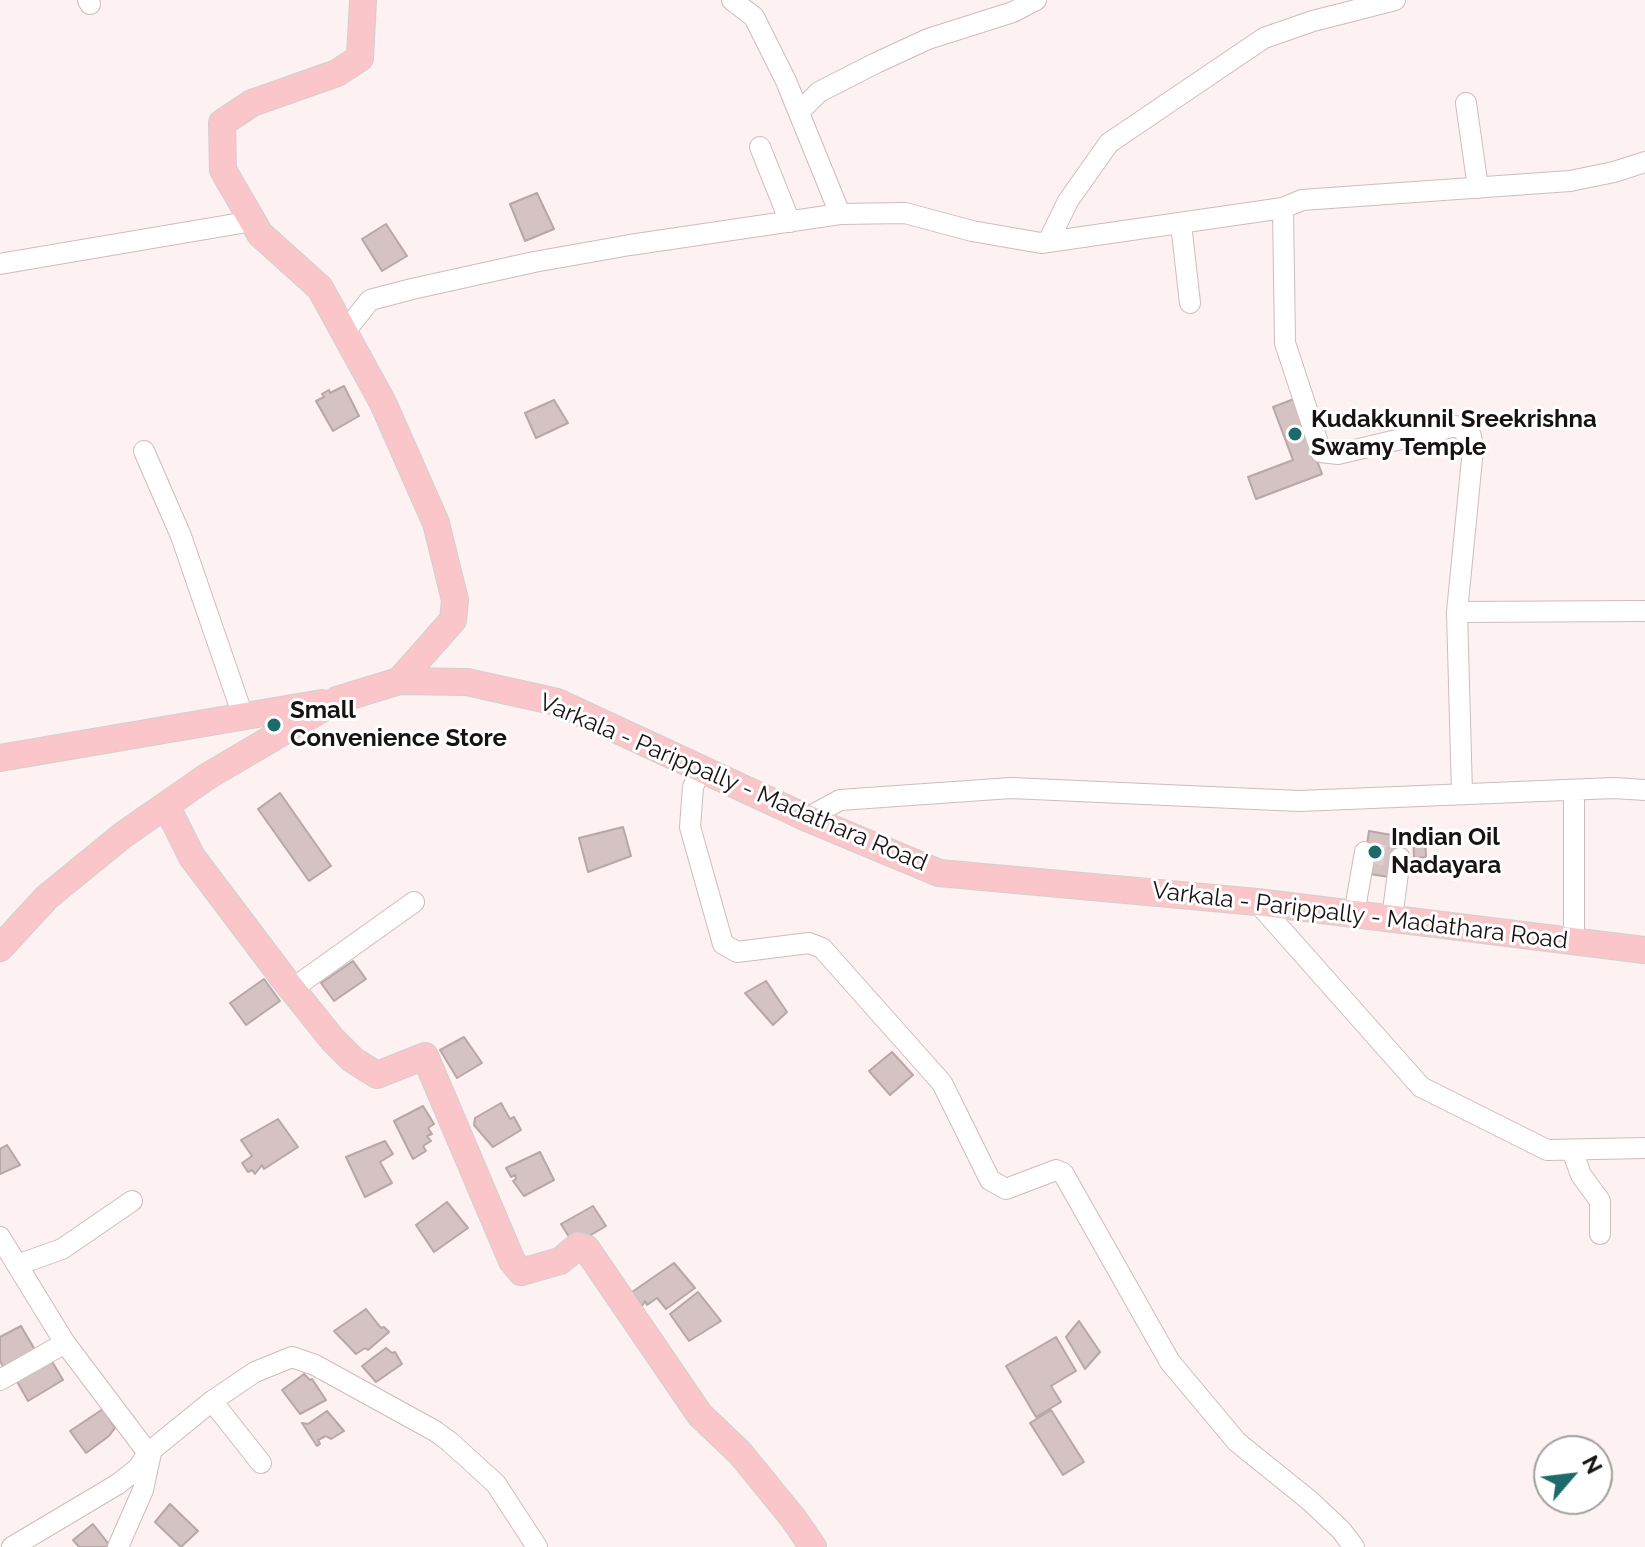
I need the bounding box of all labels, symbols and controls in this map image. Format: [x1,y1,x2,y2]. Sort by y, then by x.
place label: Kudakkunnil Sreekrishna Swamy Temple [1311,406,1597,462]
marker: Kudakkunnil Sreekrishna Swamy Temple [1286,425,1304,443]
street label: Varkala - Parippally - Madathara Road [535,688,931,878]
place label: Small Convenience Store [290,697,507,753]
marker: Small Convenience Store [265,716,283,734]
place label: Indian Oil Nadayara [1391,824,1501,880]
marker: Indian Oil Nadayara [1366,843,1384,861]
street label: Varkala - Parippally - Madathara Road [1150,876,1570,956]
north arrow [1533,1435,1613,1515]
text: N [1577,1451,1608,1478]

